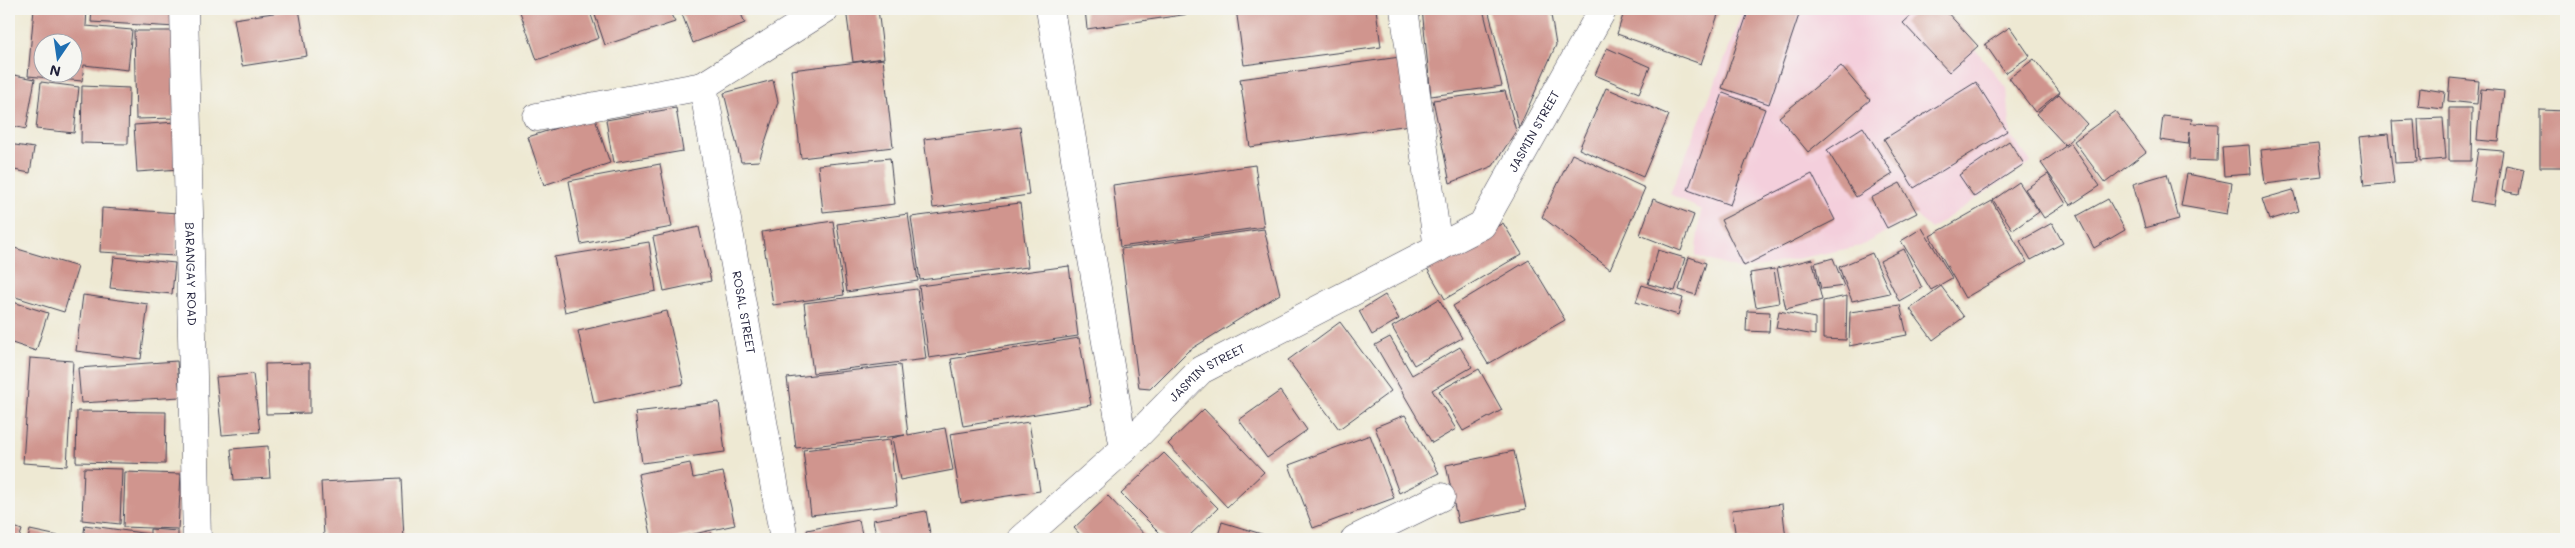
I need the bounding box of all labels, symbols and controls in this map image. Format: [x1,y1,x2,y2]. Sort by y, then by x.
north arrow [32,32,82,82]
text: N [48,61,62,82]
street label: JASMIN STREET [1504,87,1563,174]
street label: BARANGAY ROAD [182,222,201,326]
street label: ROSAL STREET [729,269,760,355]
street label: JASMIN STREET [1165,339,1248,405]

